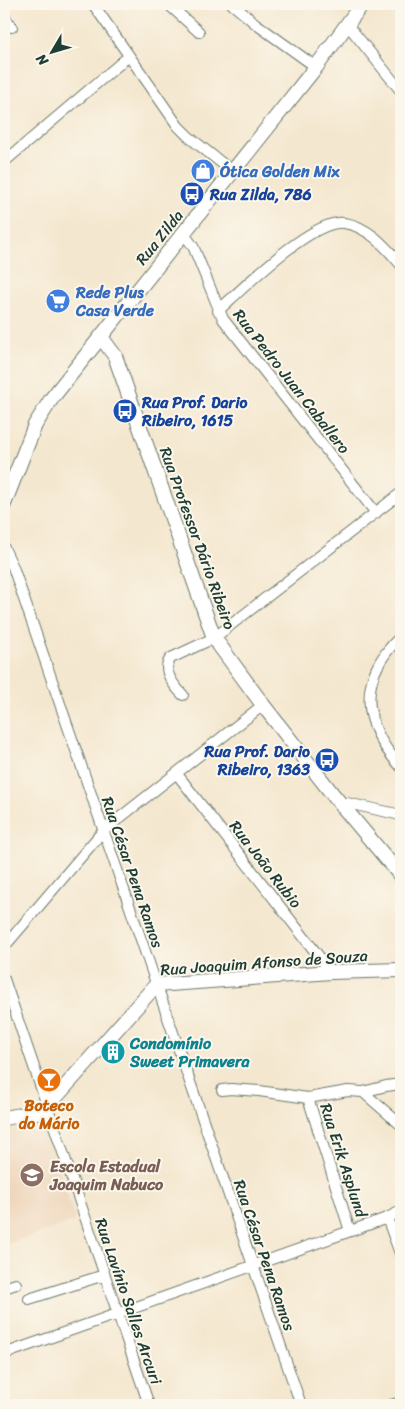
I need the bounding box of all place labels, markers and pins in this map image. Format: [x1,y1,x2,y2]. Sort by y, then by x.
place label: Ótica Golden Mix [219,157,340,186]
shop icon: Ótica Golden Mix [190,158,216,184]
place label: Rua Zilda, 786 [209,180,312,209]
bus stop icon: Rua Zilda, 786 [179,181,205,207]
place label: Rede Plus Casa Verde [75,278,155,325]
supermarket icon: Rede Plus Casa Verde [45,288,71,314]
place label: Rua Prof. Dario Ribeiro, 1615 [141,388,248,435]
bus stop icon: Rua Prof. Dario Ribeiro, 1615 [112,398,138,424]
place label: Rua Prof. Dario Ribeiro, 1363 [203,737,310,784]
bus stop icon: Rua Prof. Dario Ribeiro, 1363 [314,747,340,773]
place label: Condomínio Sweet Primavera [129,1029,251,1076]
building icon: Condomínio Sweet Primavera [100,1039,126,1065]
bar icon: Boteco do Mário [36,1067,62,1093]
place label: Boteco do Mário [19,1091,79,1138]
place label: Escola Estadual Joaquim Nabuco [49,1152,164,1199]
school or university icon: Escola Estadual Joaquim Nabuco [19,1162,45,1188]

